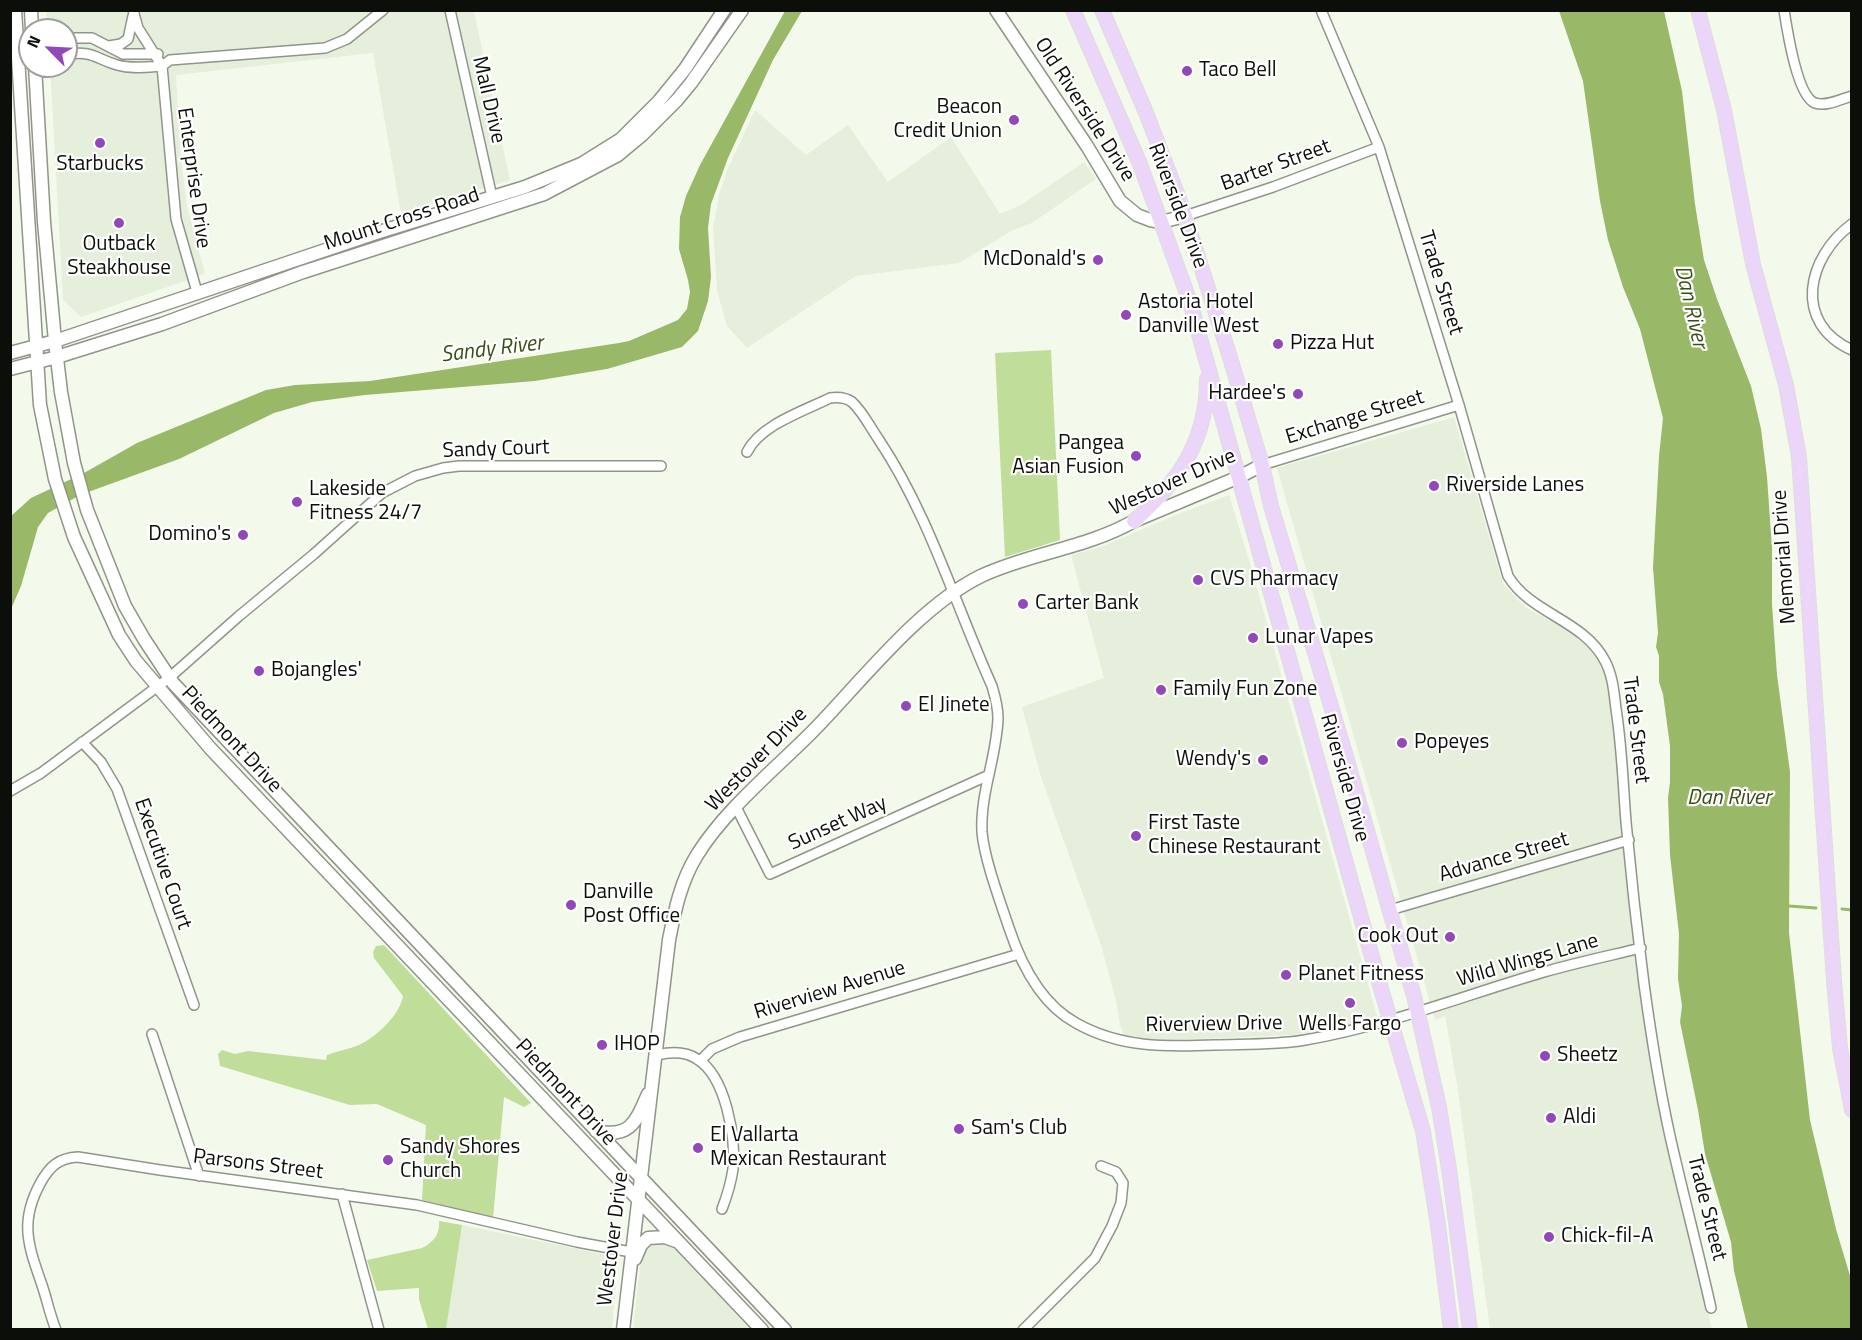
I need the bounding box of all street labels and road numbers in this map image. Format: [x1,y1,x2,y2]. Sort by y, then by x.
street label: Old Riverside Drive [1028,33,1140,187]
street label: Mall Drive [466,54,510,146]
street label: Enterprise Drive [171,106,215,250]
street label: Barter Street [1218,135,1334,197]
street label: Riverside Drive [1142,140,1212,272]
street label: Mount Cross Road [321,183,483,257]
street label: Trade Street [1412,228,1468,338]
street label: Exchange Street [1283,385,1427,451]
street label: Sandy Court [442,436,550,464]
street label: Westover Drive [1106,444,1240,522]
street label: Memorial Drive [1768,489,1802,625]
street label: Trade Street [1616,675,1654,785]
street label: Piedmont Drive [175,681,287,799]
street label: Westover Drive [701,703,813,817]
street label: Riverside Drive [1314,711,1374,845]
street label: Sunset Way [785,791,891,857]
street label: Executive Court [128,795,196,933]
street label: Advance Street [1436,827,1572,889]
street label: Wild Wings Lane [1454,929,1602,993]
street label: Riverview Avenue [751,956,909,1026]
street label: Riverview Drive [1145,1011,1283,1039]
street label: Piedmont Drive [509,1034,621,1152]
street label: Parsons Street [192,1145,324,1185]
street label: Trade Street [1681,1153,1731,1263]
street label: Westover Drive [593,1170,635,1308]

